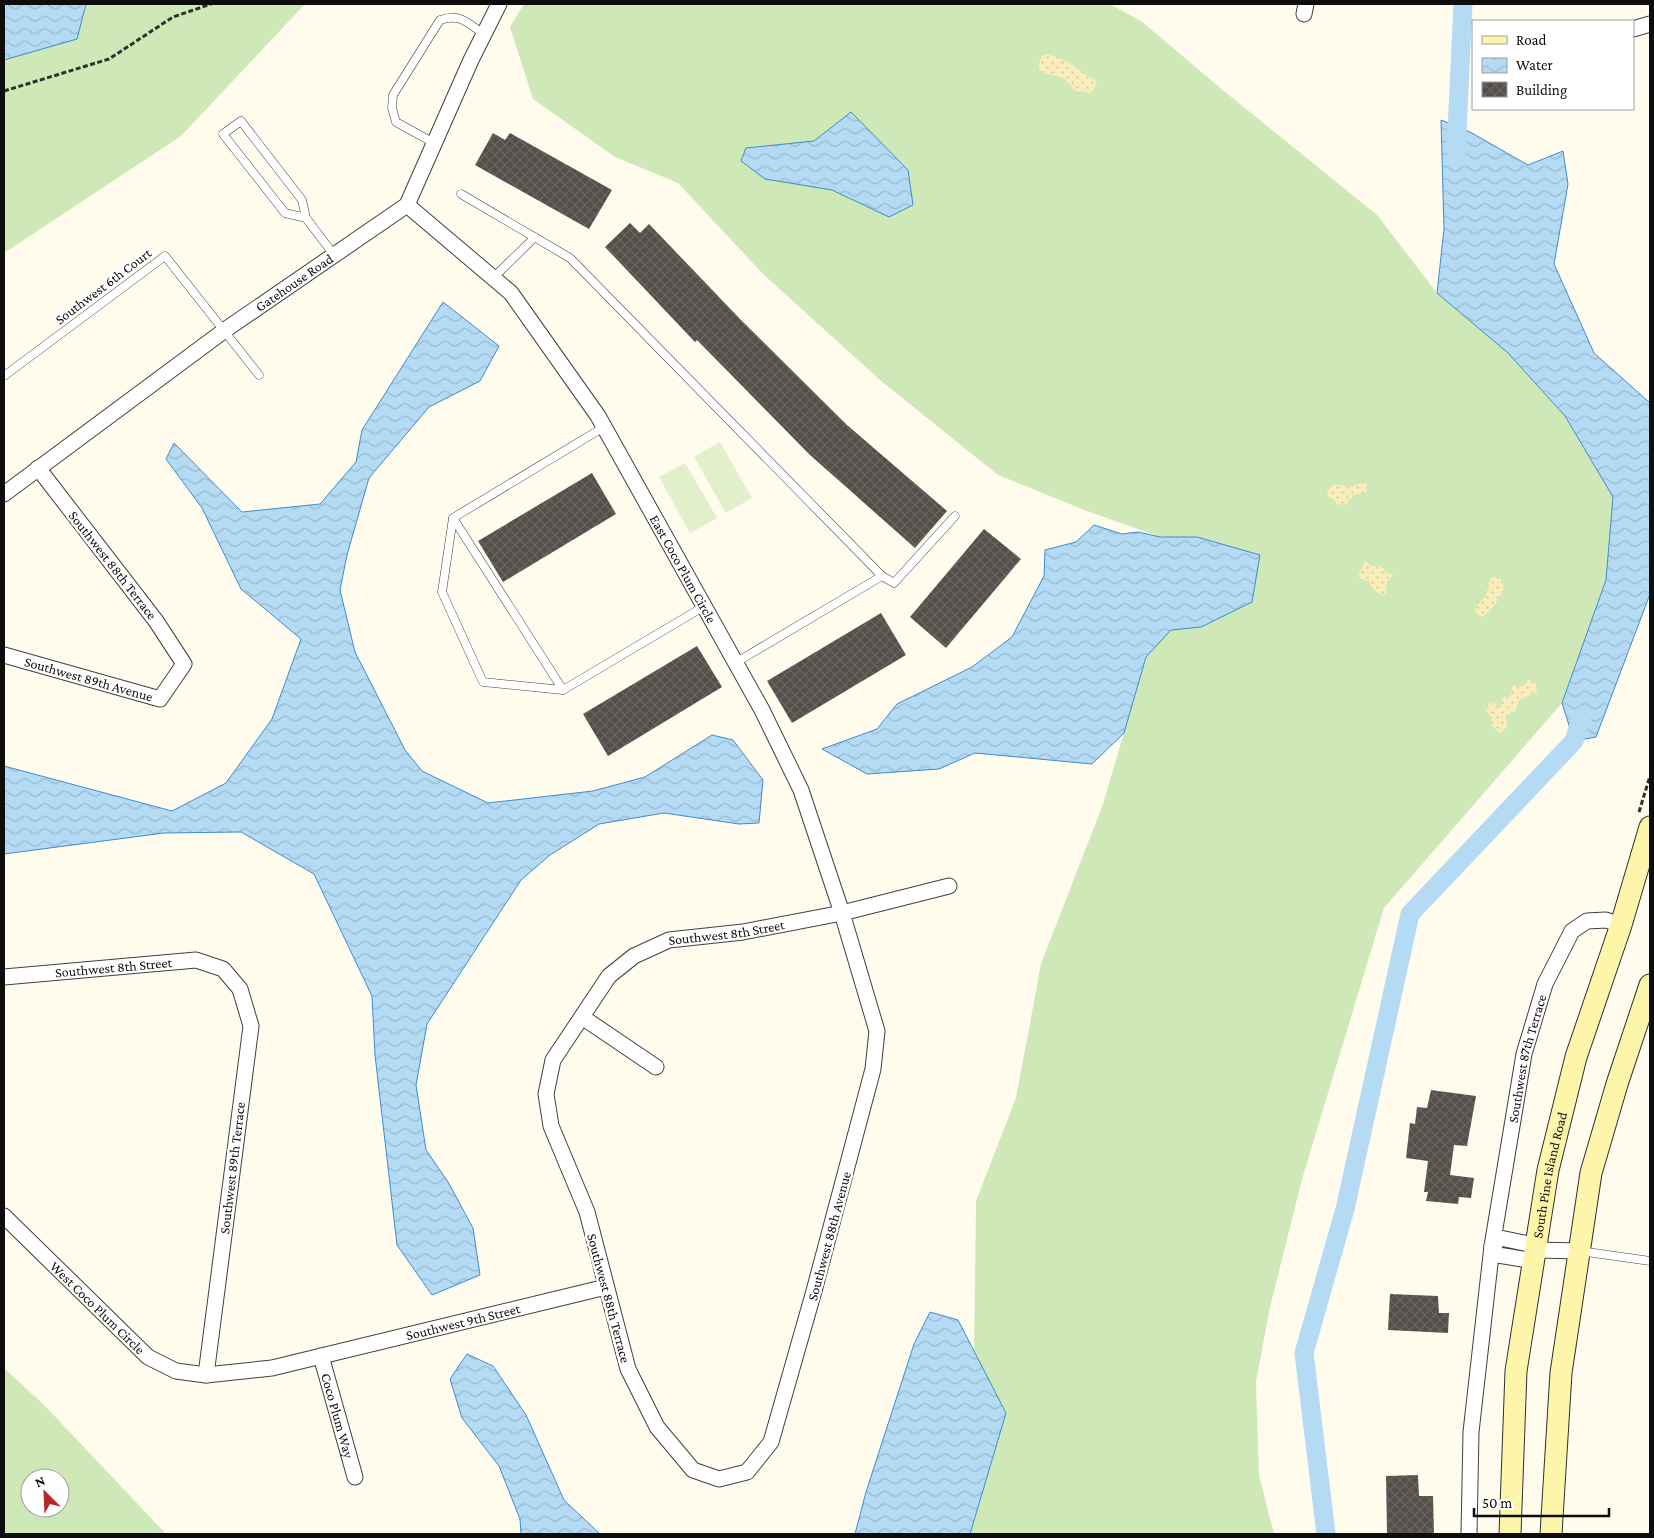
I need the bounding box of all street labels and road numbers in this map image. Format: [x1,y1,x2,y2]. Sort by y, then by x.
street label: Southwest 6th Court [52,244,154,327]
street label: Gatehouse Road [252,250,336,315]
street label: Southwest 88th Terrace [66,508,160,622]
street label: East Coco Plum Circle [647,512,720,626]
street label: Southwest 89th Avenue [23,653,155,705]
street label: Southwest 8th Street [668,916,786,948]
street label: Southwest 8th Street [54,954,173,980]
street label: Southwest 87th Terrace [1505,992,1549,1124]
street label: Southwest 89th Terrace [216,1101,248,1235]
street label: South Pine Island Road [1529,1110,1570,1239]
street label: Southwest 88th Avenue [804,1170,854,1302]
street label: Southwest 88th Terrace [584,1232,634,1364]
street label: West Coco Plum Circle [47,1258,148,1357]
street label: Southwest 9th Street [404,1300,522,1343]
street label: Coco Plum Way [318,1371,357,1461]

